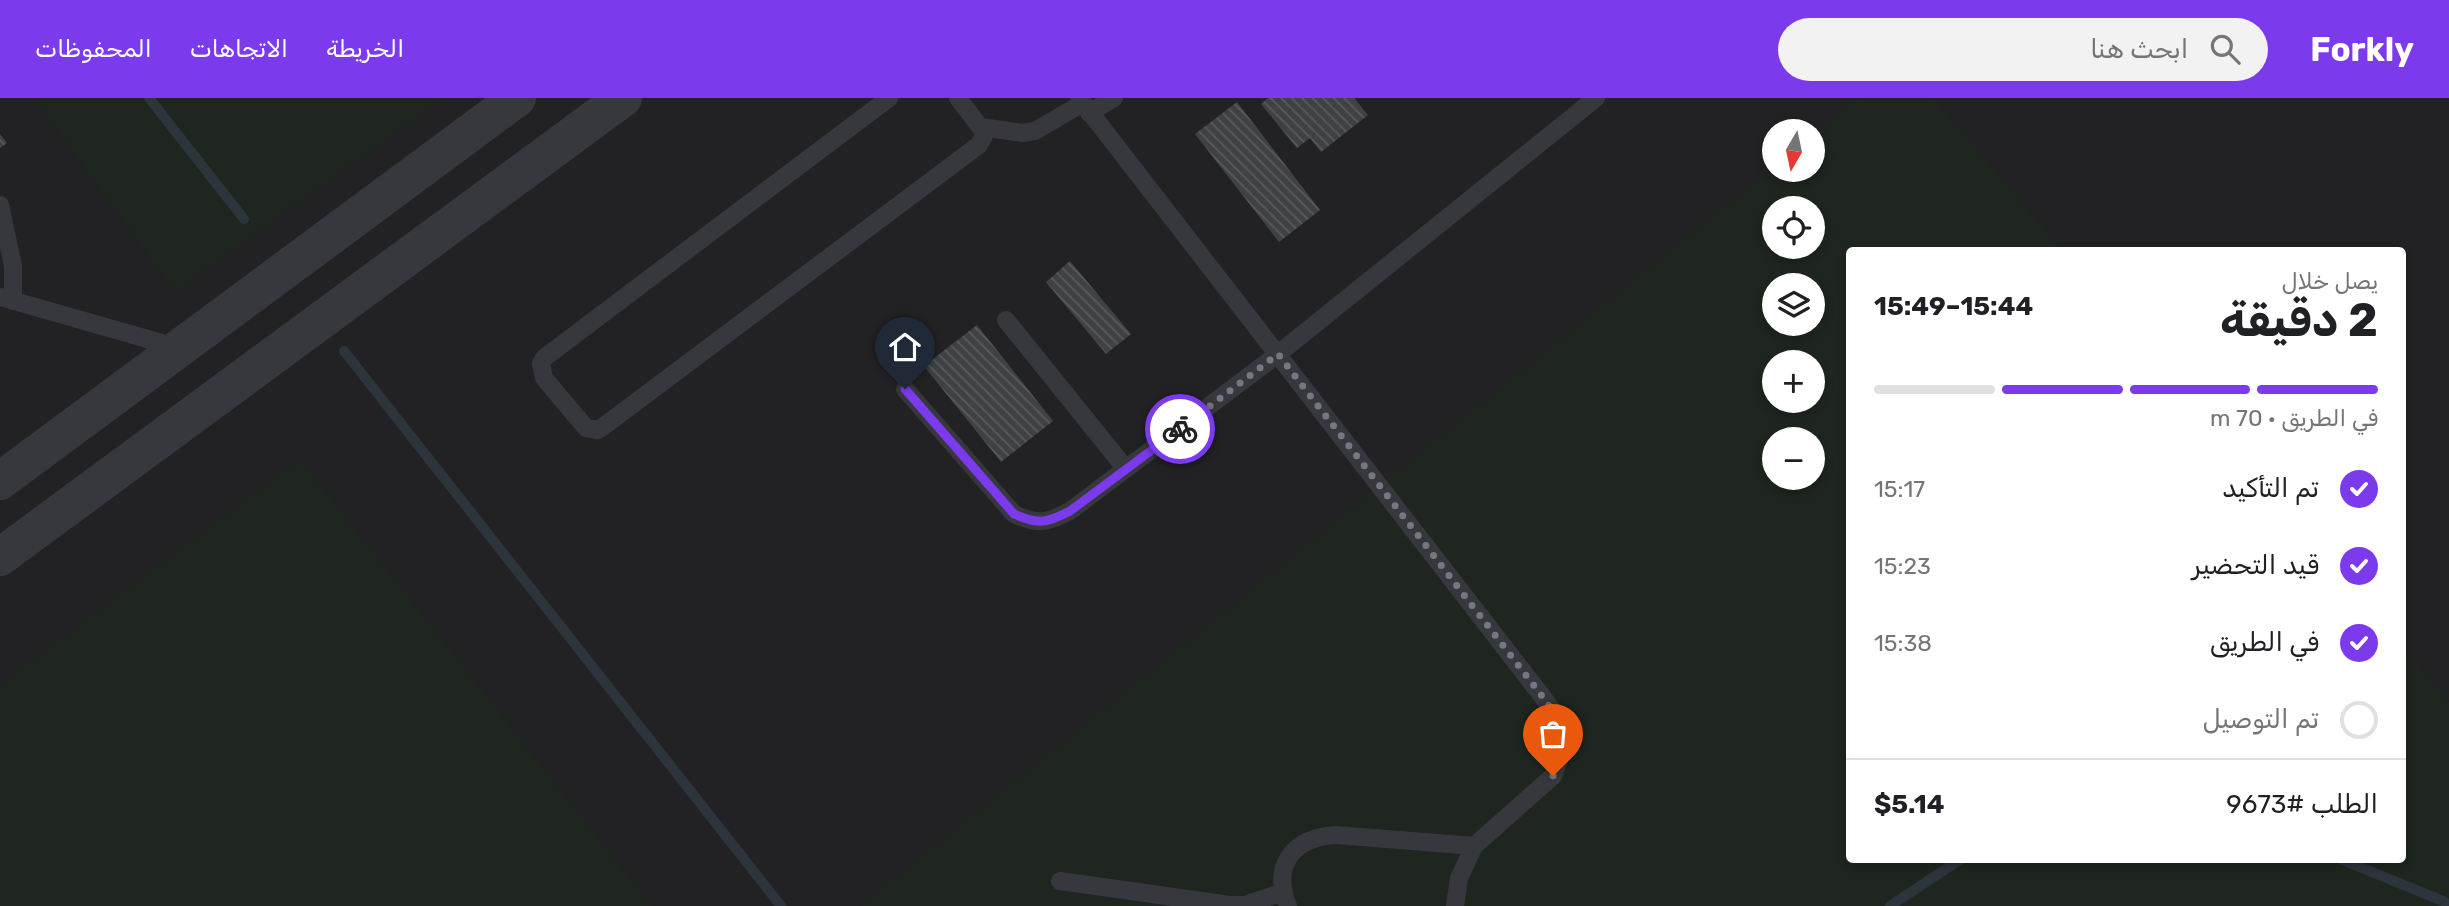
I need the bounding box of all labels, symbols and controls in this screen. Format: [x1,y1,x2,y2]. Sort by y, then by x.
search box [1778,18,2268,81]
icon: search [2206,30,2244,68]
text: Forkly [2310,30,2414,69]
text: ابحث هنا [2090,34,2188,65]
text: المحفوظات [35,35,152,63]
text: الاتجاهات [190,35,288,63]
text: الخريطة [326,35,404,63]
north arrow [1762,119,1825,182]
map controls [1762,119,1825,490]
button: locate [1762,196,1825,259]
text: يصل خلال [2282,267,2378,295]
button: layers [1762,273,1825,336]
text: 15:44–15:49 [1874,291,2033,322]
text: 2 دقيقة [2220,293,2378,348]
pin [875,317,935,389]
icon: home [886,328,924,366]
button: + [1762,350,1825,413]
courier [1145,394,1215,464]
text: في الطريق · 70 m [2210,404,2378,432]
icon: bike [1161,410,1199,448]
button: − [1762,427,1825,490]
icon: check [2340,470,2378,508]
text: تم التأكيد [2222,473,2319,504]
text: 15:17 [1874,475,1925,503]
icon: check [2340,547,2378,585]
text: قيد التحضير [2192,550,2319,581]
text: 15:23 [1874,552,1931,580]
icon: check [2340,624,2378,662]
text: في الطريق [2210,627,2319,658]
text: 15:38 [1874,629,1932,657]
pin [1523,704,1583,776]
text: تم التوصيل [2202,704,2319,735]
icon: bag [1534,715,1572,753]
text: $5.14 [1874,789,1944,820]
text: الطلب #9673 [2226,789,2378,820]

